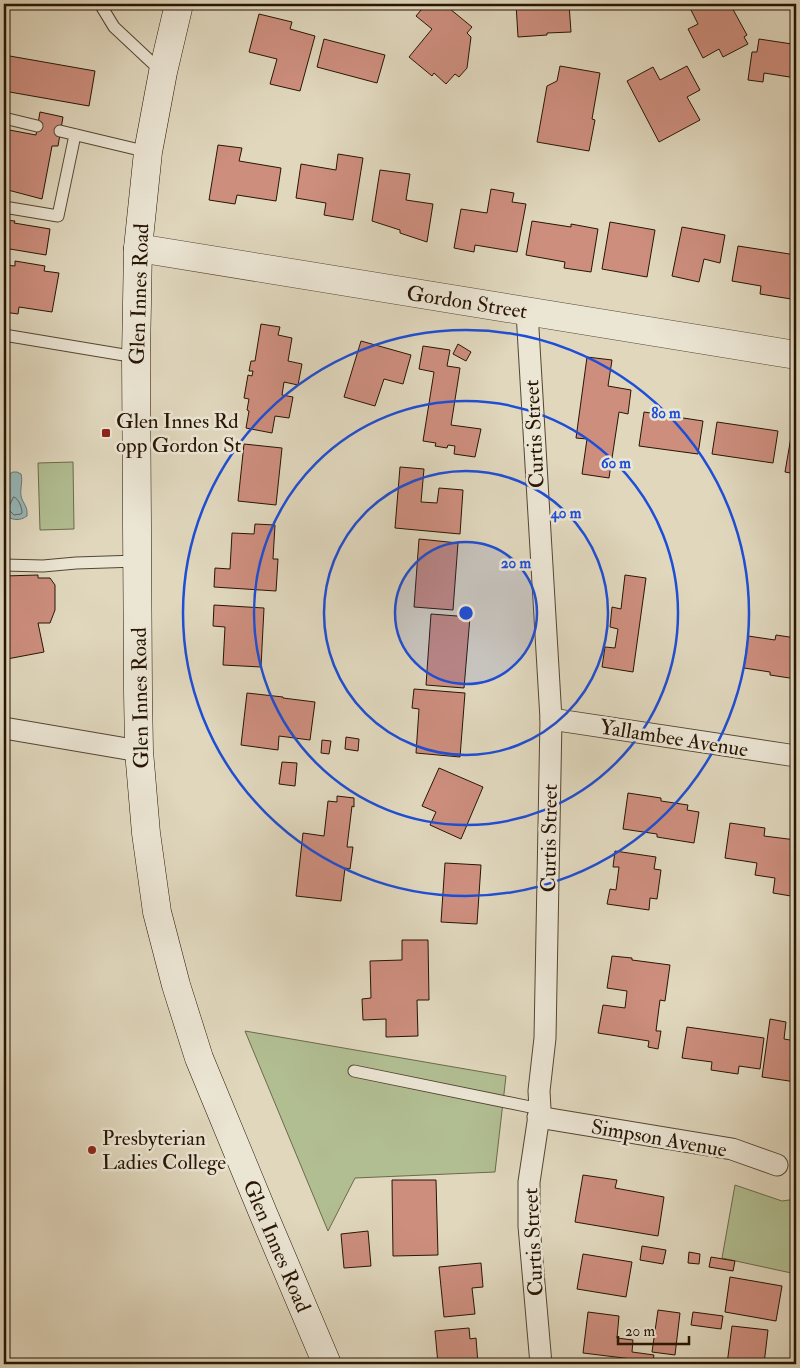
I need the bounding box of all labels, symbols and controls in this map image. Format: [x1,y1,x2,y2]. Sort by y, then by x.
street label: Glen Innes Road [124,222,155,365]
street label: Gordon Street [405,280,529,325]
street label: Curtis Street [518,379,551,489]
text: 80 m [651,404,681,423]
place label: Glen Innes Rd opp Gordon St [116,408,242,459]
marker: Glen Innes Rd opp Gordon St [100,427,112,439]
text: 60 m [601,454,631,473]
text: 40 m [550,504,582,523]
text: 20 m [501,554,531,573]
centre of rings [457,604,475,622]
street label: Glen Innes Road [126,626,155,769]
street label: Yallambee Avenue [598,713,750,764]
street label: Curtis Street [535,783,564,893]
street label: Simpson Avenue [589,1113,729,1164]
place label: Presbyterian Ladies College [102,1125,226,1176]
marker: Presbyterian Ladies College [86,1144,98,1156]
street label: Glen Innes Road [236,1176,317,1317]
street label: Curtis Street [517,1187,550,1297]
scale bar [618,1313,689,1345]
text: 20 m [625,1322,655,1341]

